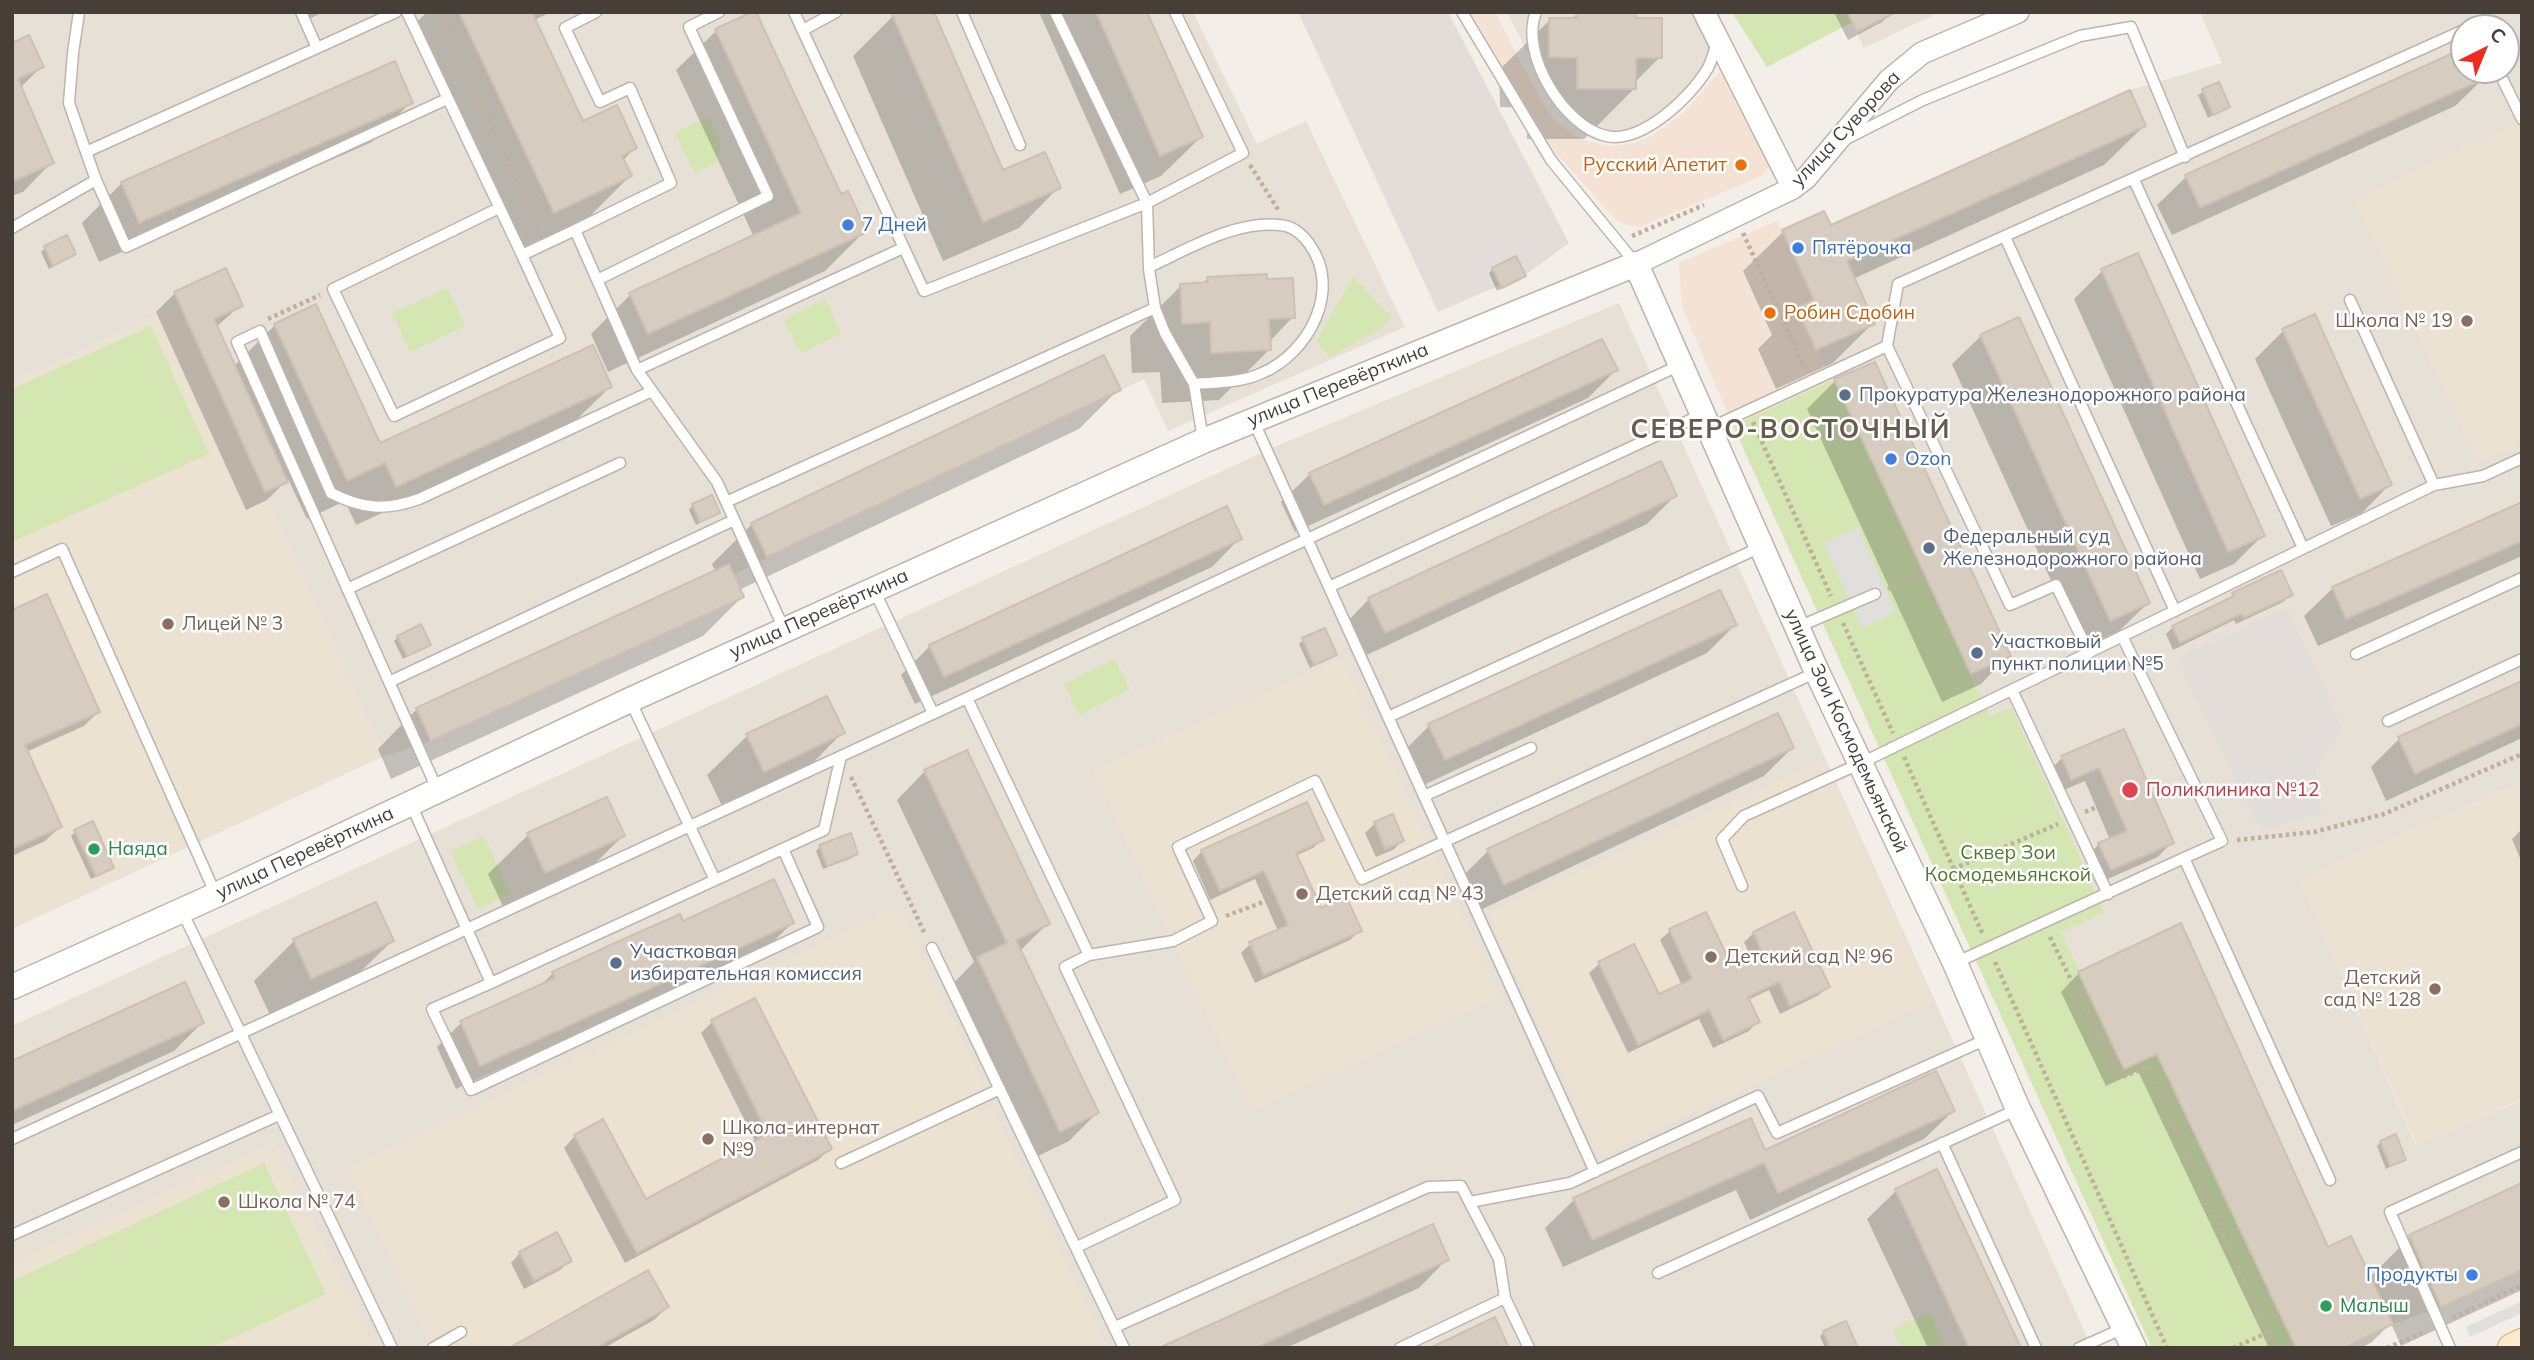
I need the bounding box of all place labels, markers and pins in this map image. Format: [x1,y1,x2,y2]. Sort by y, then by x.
place label: Русский Апетит [1583,154,1727,176]
marker: Русский Апетит [1733,157,1749,173]
place label: 7 Дней [862,214,927,236]
marker: 7 Дней [840,217,856,233]
place label: Пятёрочка [1812,237,1911,259]
marker: Пятёрочка [1790,240,1806,256]
place label: Робин Сдобин [1784,302,1915,324]
marker: Робин Сдобин [1762,305,1778,321]
place label: Школа № 19 [2335,310,2453,332]
marker: Школа № 19 [2459,313,2475,329]
place label: Прокуратура Железнодорожного района [1859,384,2246,406]
marker: Прокуратура Железнодорожного района [1837,387,1853,403]
place label: Ozon [1905,448,1951,470]
marker: Ozon [1883,451,1899,467]
place label: Федеральный суд Железнодорожного района [1943,526,2202,570]
marker: Федеральный суд Железнодорожного района [1921,540,1937,556]
place label: Лицей № 3 [182,613,283,635]
marker: Лицей № 3 [160,616,176,632]
place label: Участковый пункт полиции №5 [1991,631,2164,675]
marker: Участковый пункт полиции №5 [1969,645,1985,661]
place label: Поликлиника №12 [2146,779,2319,801]
marker: Поликлиника №12 [2120,780,2140,800]
place label: Наяда [108,838,168,860]
marker: Наяда [86,841,102,857]
place label: Детский сад № 43 [1316,883,1484,905]
marker: Детский сад № 43 [1294,886,1310,902]
place label: Участковая избирательная комиссия [630,941,862,985]
place label: Детский сад № 96 [1725,946,1893,968]
marker: Детский сад № 96 [1703,949,1719,965]
marker: Участковая избирательная комиссия [608,955,624,971]
place label: Детский сад № 128 [2324,967,2421,1011]
marker: Детский сад № 128 [2427,981,2443,997]
place label: Школа-интернат №9 [722,1117,879,1161]
marker: Школа-интернат №9 [700,1131,716,1147]
place label: Школа № 74 [238,1191,356,1213]
marker: Школа № 74 [216,1194,232,1210]
place label: Продукты [2366,1264,2458,1286]
marker: Продукты [2464,1267,2480,1283]
place label: Малыш [2340,1295,2409,1317]
marker: Малыш [2318,1298,2334,1314]

